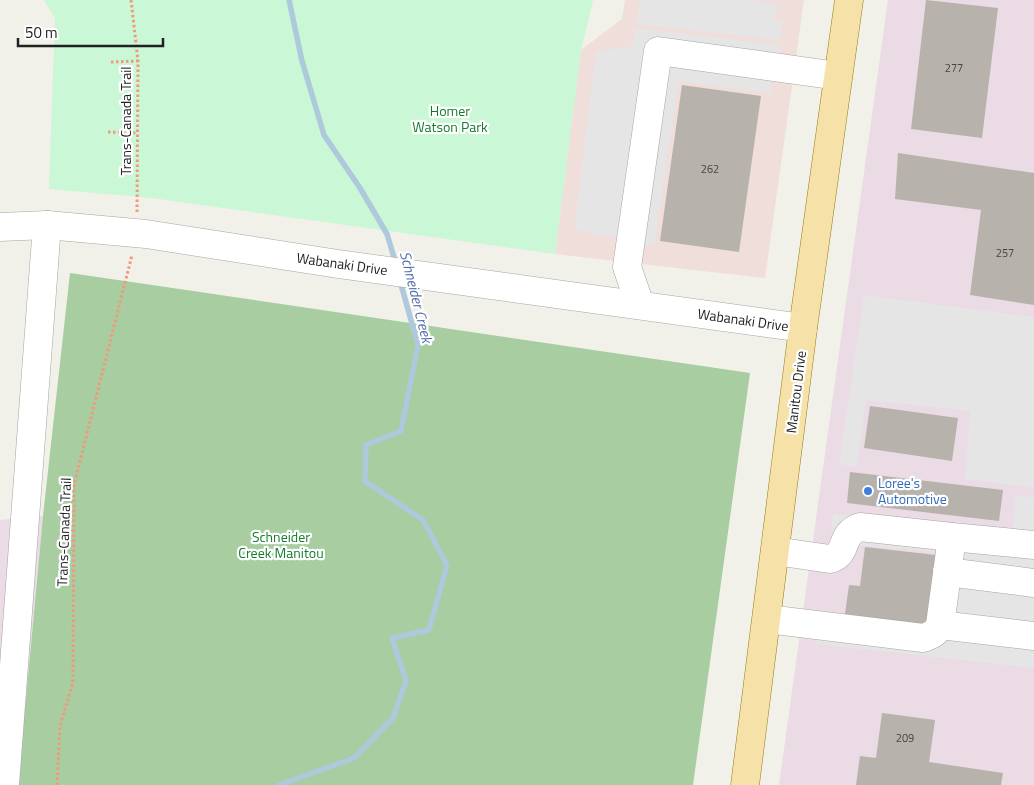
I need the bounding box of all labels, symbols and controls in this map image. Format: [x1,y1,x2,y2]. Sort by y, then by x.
scale bar [18,15,162,47]
text: 50 m [25,21,58,44]
house number: 277 [945,60,963,76]
street label: Trans-Canada Trail [115,66,136,176]
park label: Homer Watson Park [412,100,488,137]
house number: 262 [701,161,719,177]
house number: 257 [996,245,1014,261]
street label: Wabanaki Drive [295,247,389,280]
water label: Schneider Creek [394,249,440,347]
street label: Wabanaki Drive [696,303,790,336]
street label: Manitou Drive [780,350,811,434]
place label: Loree's Automotive [878,472,947,509]
street label: Trans-Canada Trail [51,477,76,587]
marker: Loree's Automotive [862,485,874,497]
park label: Schneider Creek Manitou [238,526,324,563]
house number: 209 [896,730,914,746]

